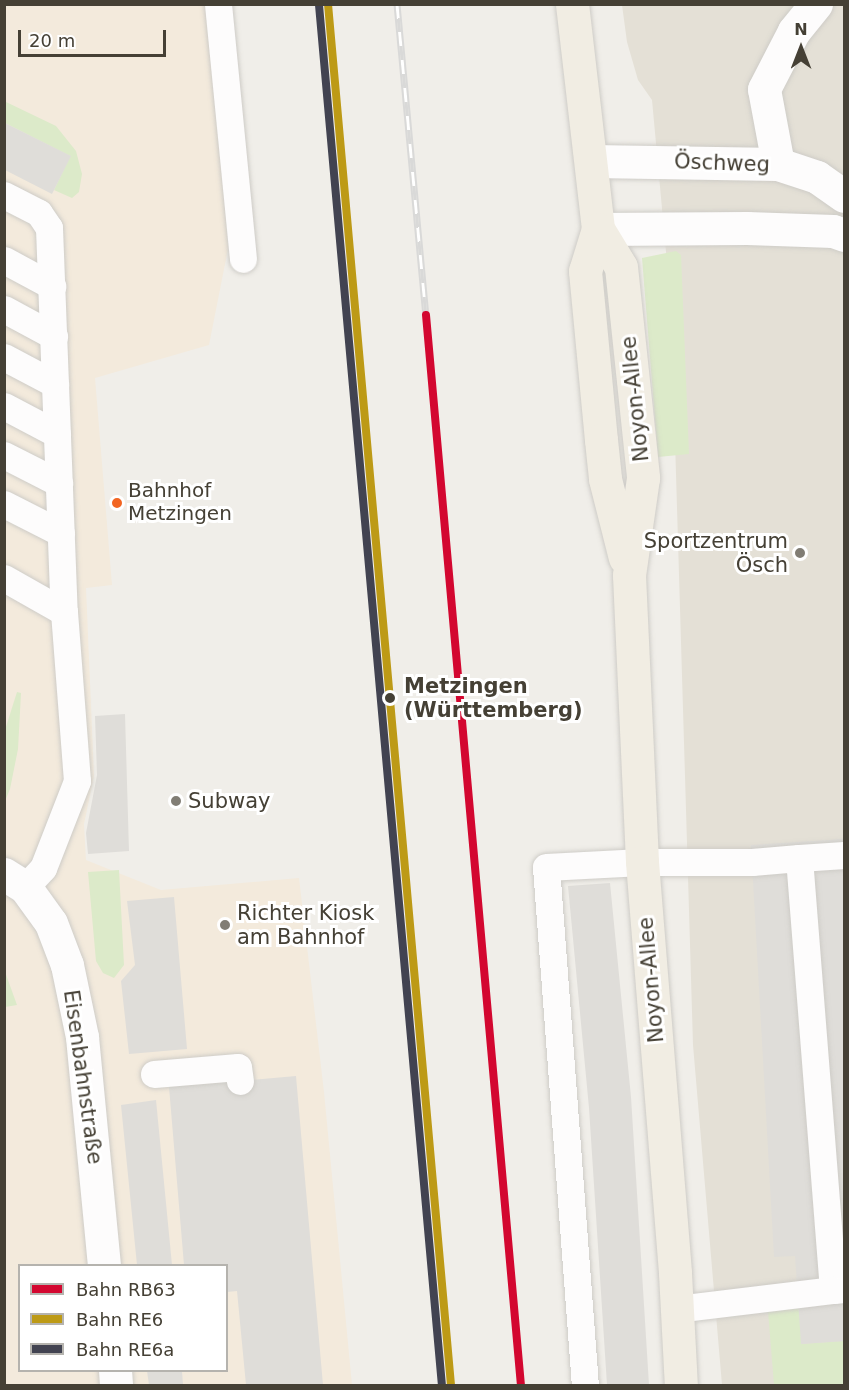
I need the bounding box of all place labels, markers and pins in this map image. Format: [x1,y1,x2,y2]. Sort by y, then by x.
place label: Bahnhof Metzingen [128,479,232,526]
marker: Bahnhof Metzingen [111,497,123,509]
place label: Sportzentrum Ösch [644,528,788,578]
marker: Sportzentrum Ösch [793,546,807,560]
place label: Metzingen (Württemberg) [404,673,583,723]
marker: Metzingen (Württemberg) [381,689,399,707]
place label: Subway [188,788,270,814]
marker: Subway [169,794,183,808]
place label: Richter Kiosk am Bahnhof [237,900,374,950]
marker: Richter Kiosk am Bahnhof [218,918,232,932]

